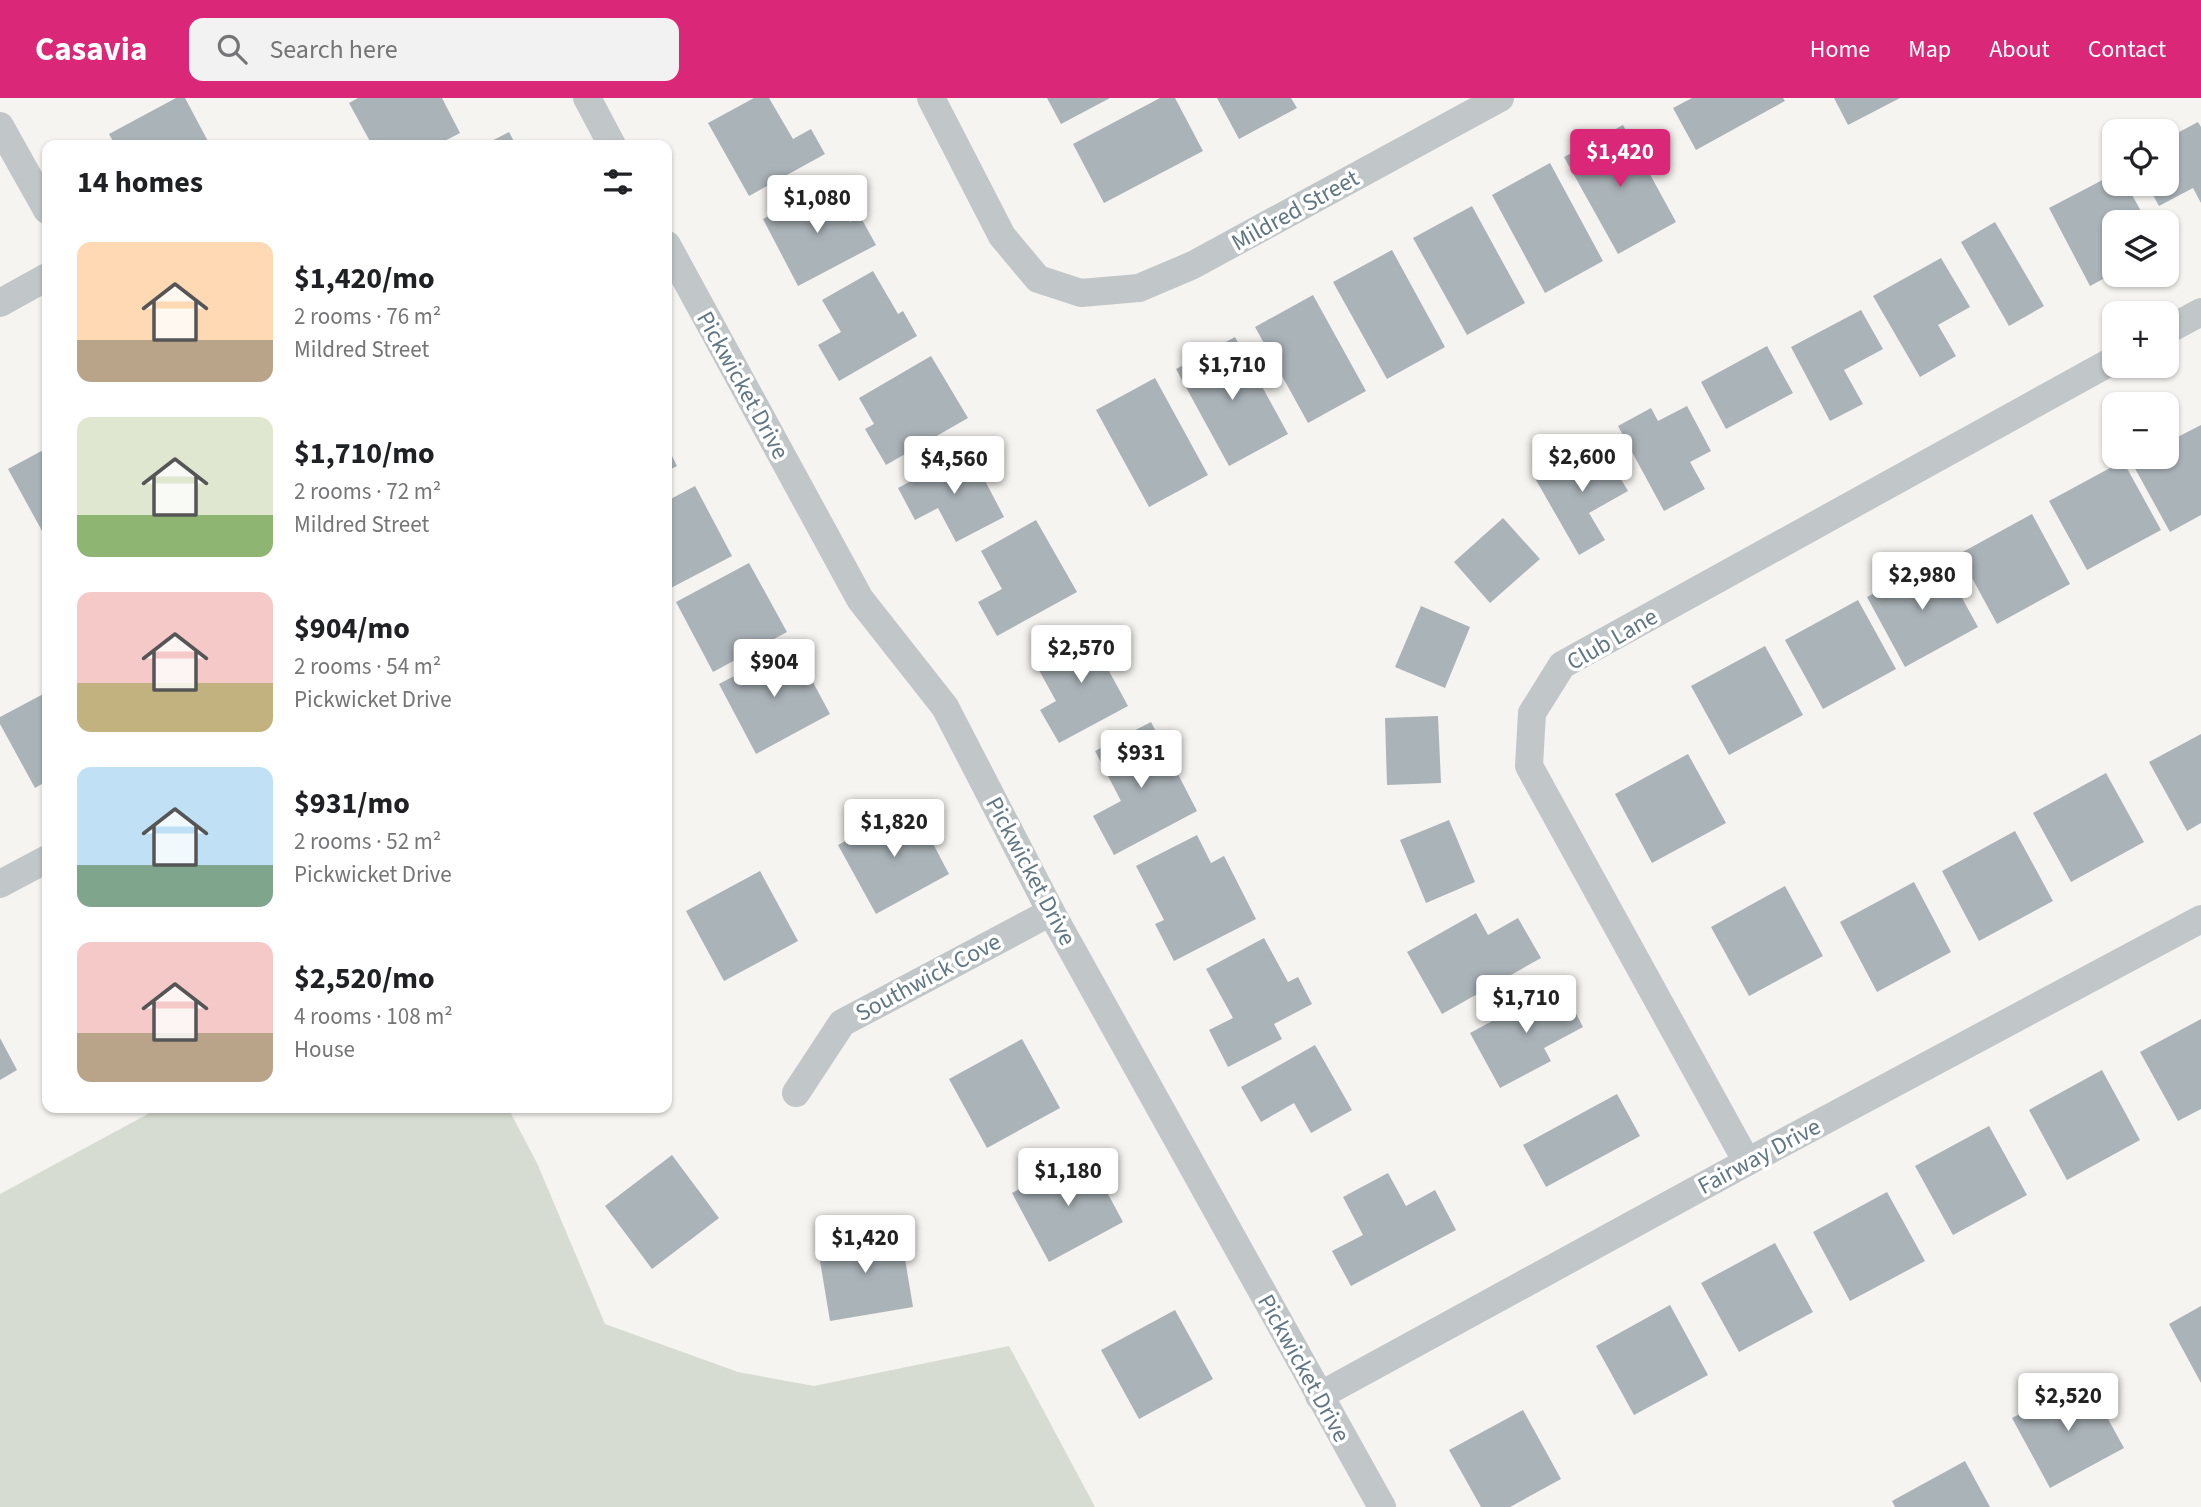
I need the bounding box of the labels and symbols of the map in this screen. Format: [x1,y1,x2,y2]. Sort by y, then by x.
pin: $1,420 [1563,130,1677,189]
street label: Mildred Street [1225,161,1365,260]
pin: $1,080 [760,176,874,235]
street label: Pickwicket Drive [687,305,798,466]
pin: $1,710 [1175,342,1289,402]
pin: $2,600 [1525,434,1639,494]
pin: $4,560 [897,436,1011,496]
pin: $2,980 [1865,552,1979,612]
street label: Club Lane [1560,599,1664,680]
pin: $2,570 [1024,626,1138,685]
pin: $904 [733,640,815,699]
pin: $931 [1100,730,1182,790]
street label: Pickwicket Drive [977,790,1085,952]
pin: $1,820 [837,800,951,859]
street label: Southwick Cove [849,924,1007,1031]
pin: $1,710 [1469,976,1583,1035]
street label: Fairway Drive [1691,1109,1827,1204]
pin: $1,180 [1011,1148,1125,1208]
pin: $1,420 [808,1216,922,1275]
street label: Pickwicket Drive [1248,1288,1359,1449]
pin: $2,520 [2011,1374,2125,1433]

